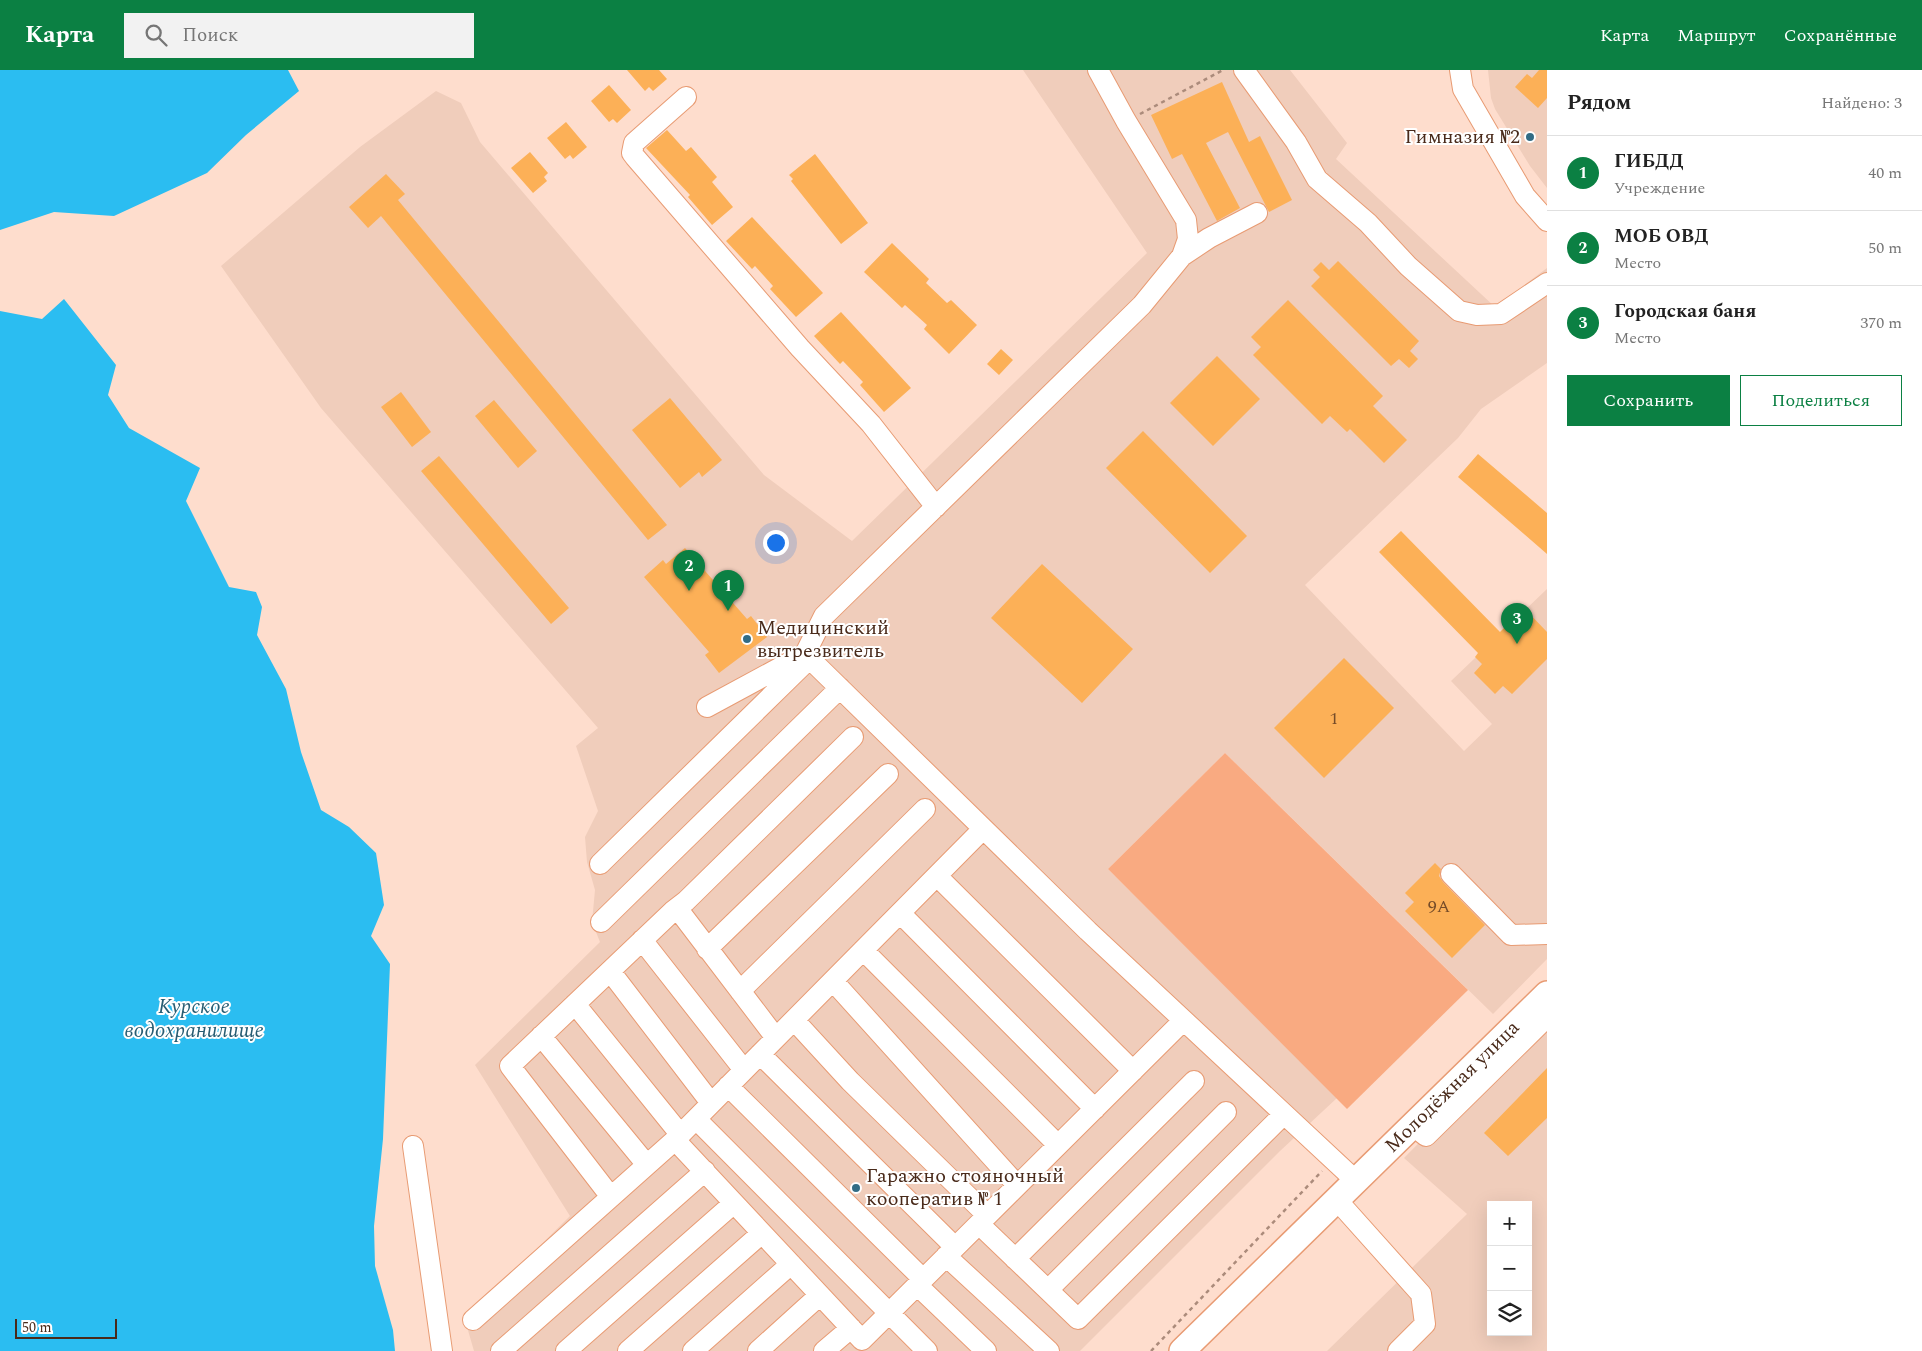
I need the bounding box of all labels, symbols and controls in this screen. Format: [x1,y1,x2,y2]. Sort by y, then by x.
search box [124,13,474,58]
text: Карта [25,17,94,53]
icon: search [142,21,170,49]
text: Поиск [182,21,238,50]
text: Карта [1600,22,1649,49]
text: Маршрут [1677,22,1756,49]
text: Сохранённые [1784,22,1897,49]
text: Рядом [1567,87,1631,119]
text: Найдено: 3 [1821,91,1902,115]
place label: Гимназия №2 [1405,122,1520,152]
marker: Гимназия №2 [1524,131,1536,143]
text: ГИБДД [1614,147,1684,176]
text: 1 [1579,161,1587,185]
text: 40 m [1868,161,1902,185]
text: Учреждение [1614,176,1705,200]
text: МОБ ОВД [1614,222,1708,251]
text: 2 [1579,236,1587,260]
text: 50 m [1868,236,1902,260]
text: Место [1614,251,1661,275]
text: Городская баня [1614,297,1756,326]
text: 3 [1579,311,1587,335]
text: 370 m [1860,311,1902,335]
text: Место [1614,326,1661,350]
button: Сохранить [1567,375,1730,426]
button: Поделиться [1740,375,1902,426]
your location [763,530,789,556]
pin: 2 [673,550,705,591]
pin: 1 [712,570,744,611]
pin: 3 [1501,603,1533,644]
place label: Медицинский вытрезвитель [757,613,889,666]
marker: Медицинский вытрезвитель [741,633,753,645]
house number: 1 [1330,705,1339,732]
house number: 9А [1428,893,1450,920]
water label: Курское водохранилище [124,991,264,1047]
street label: Молодёжная улица [1378,1013,1527,1160]
place label: Гаражно стояночный кооператив № 1 [866,1161,1064,1214]
marker: Гаражно стояночный кооператив № 1 [850,1182,862,1194]
map controls [1487,1201,1532,1336]
button: + [1487,1201,1532,1246]
button: − [1487,1246,1532,1291]
button: layers [1487,1291,1532,1336]
scale bar [15,1316,118,1339]
text: 50 m [22,1317,52,1338]

